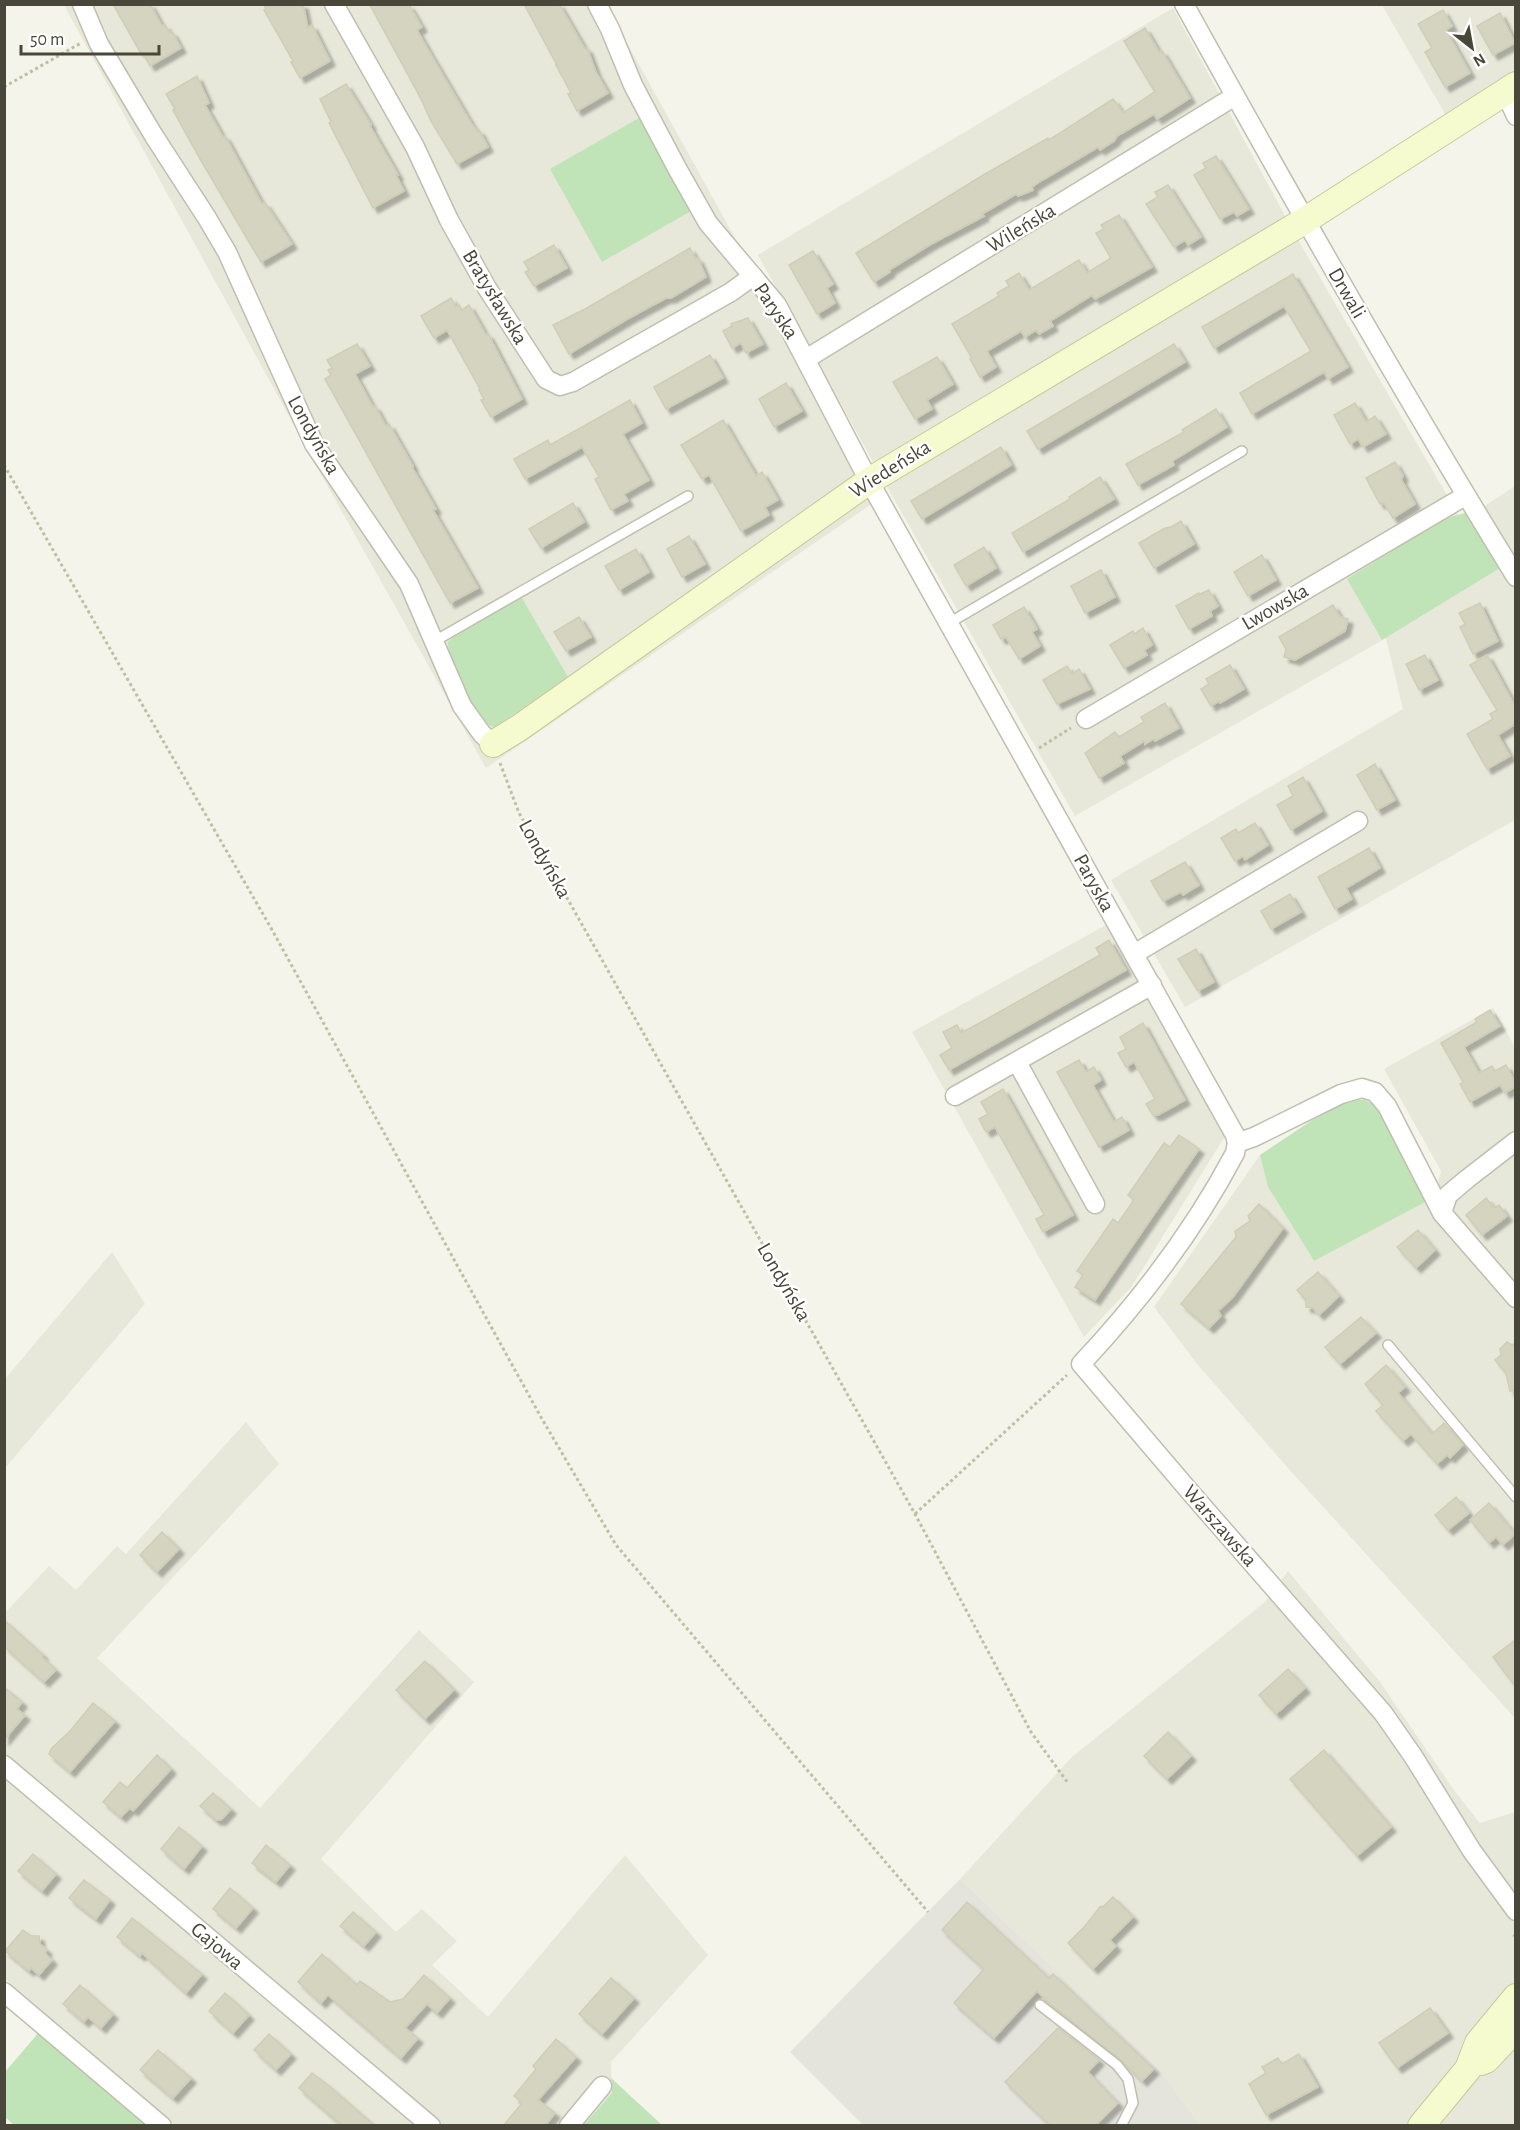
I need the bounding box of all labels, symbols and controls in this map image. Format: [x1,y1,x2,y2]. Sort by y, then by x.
scale bar [21,18,159,56]
north arrow [1442,18,1502,78]
text: 50 m [30,31,64,49]
text: N [1470,50,1488,70]
street label: Wileńska [983,199,1059,257]
street label: Bratysławska [459,246,532,348]
street label: Drwali [1324,264,1370,322]
street label: Paryska [750,279,802,343]
street label: Londyńska [284,392,344,478]
street label: Wiedeńska [846,436,935,502]
street label: Lwowska [1238,580,1312,634]
street label: Londyńska [515,816,575,902]
street label: Paryska [1070,851,1118,916]
street label: Londyńska [753,1239,815,1325]
street label: Warszawska [1179,1481,1261,1571]
street label: Gajowa [187,1918,247,1974]

